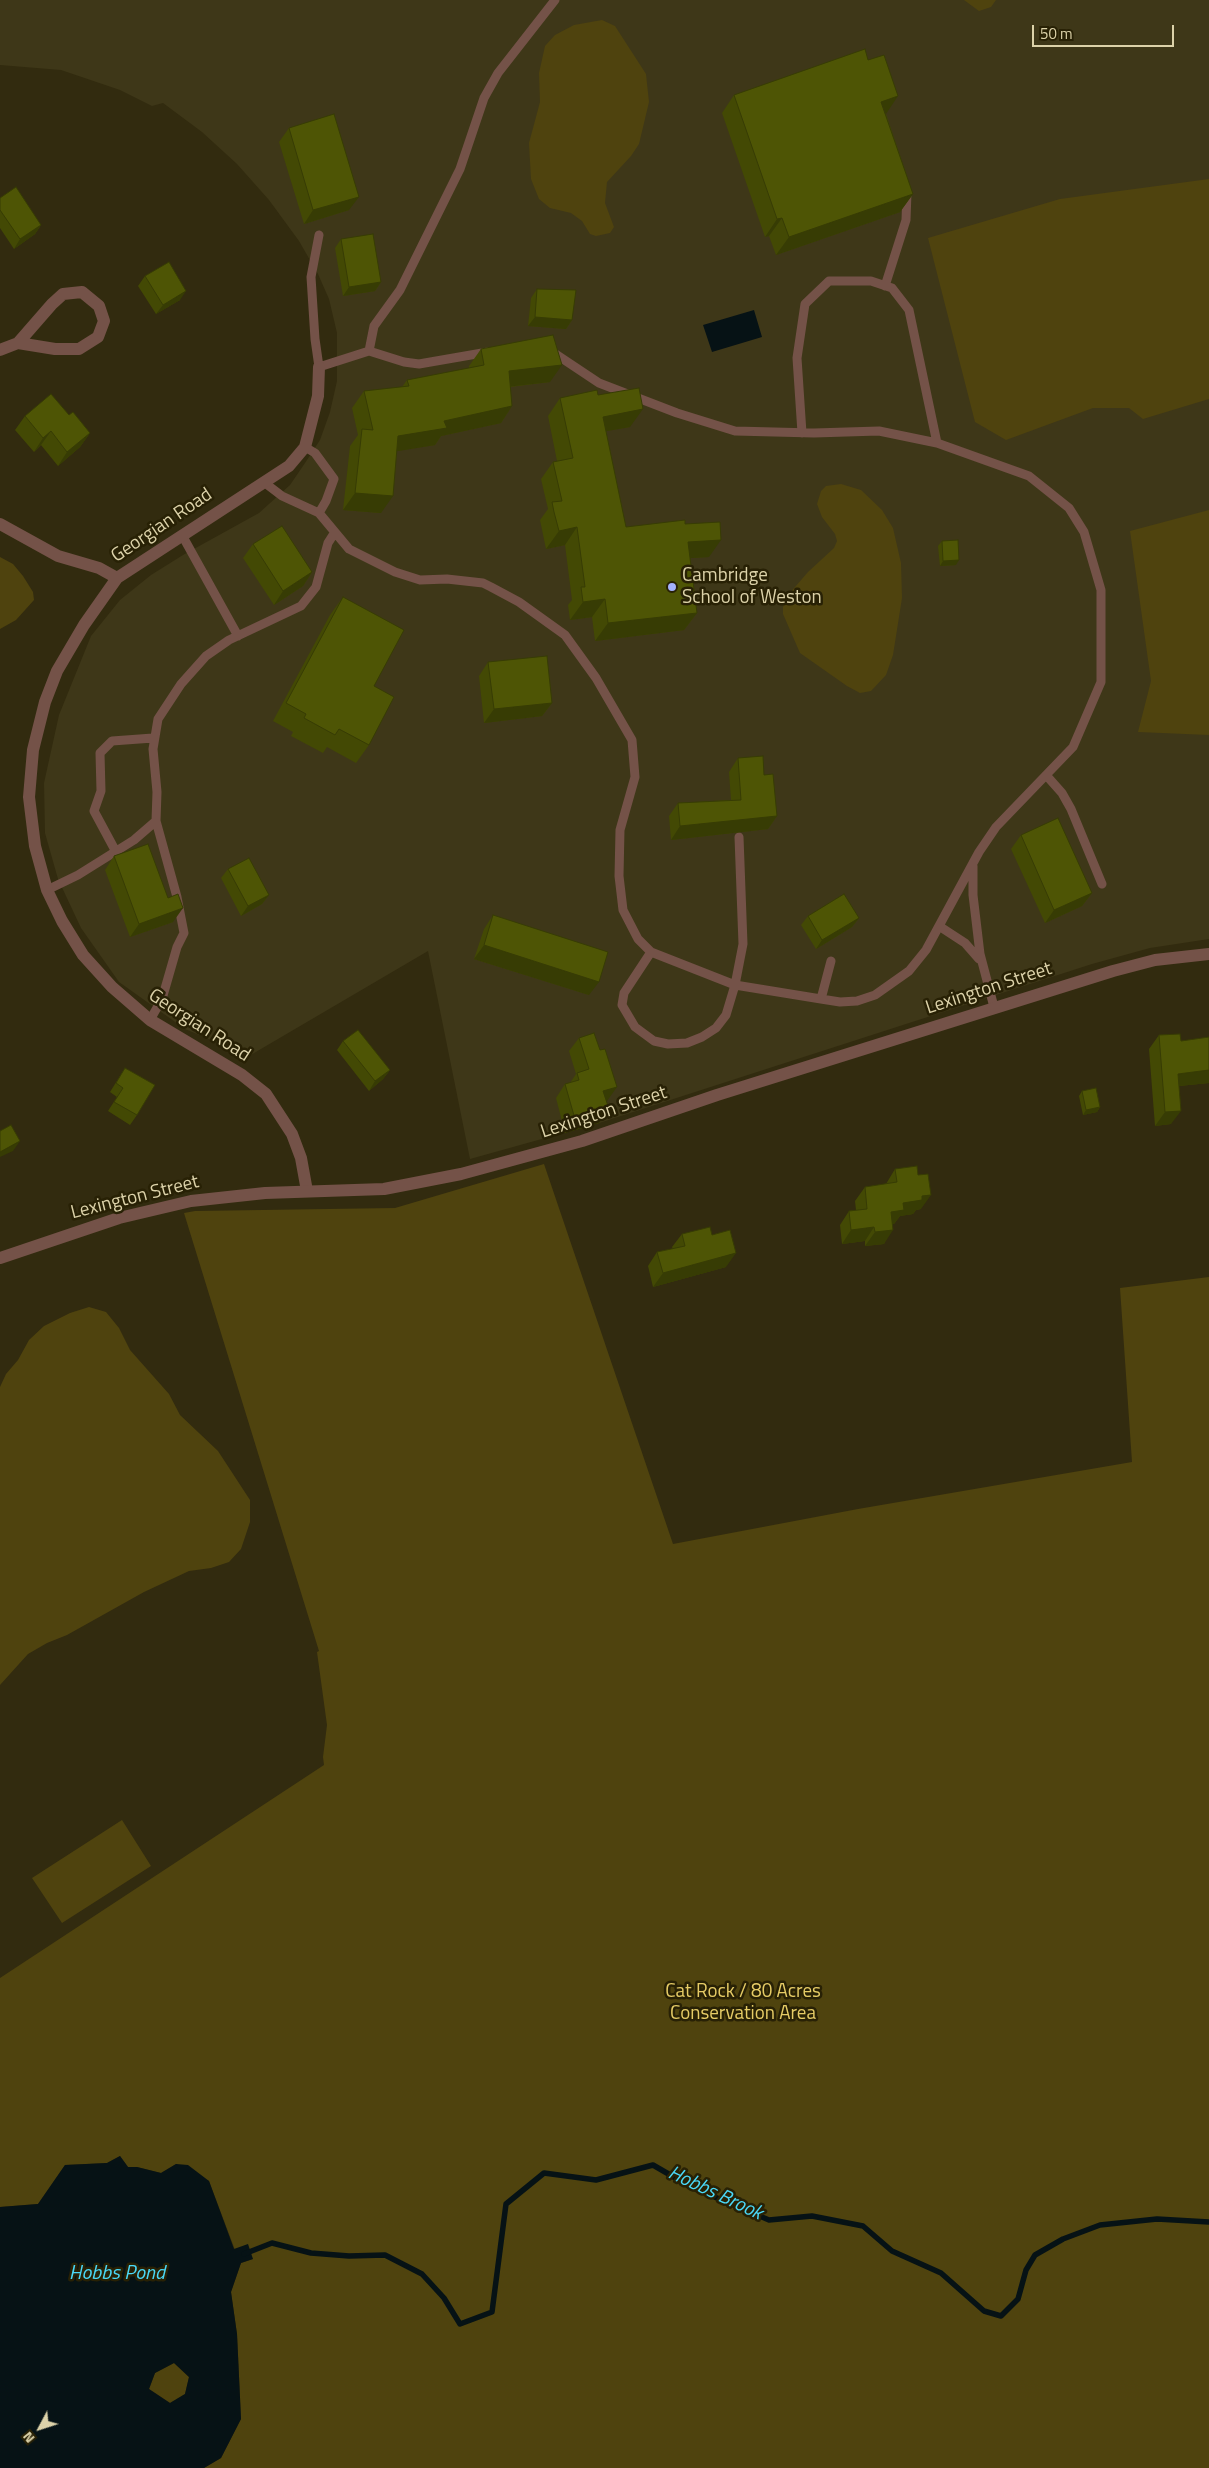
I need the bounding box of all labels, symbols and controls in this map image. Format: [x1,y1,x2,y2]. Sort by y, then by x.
scale bar [1034,15,1176,47]
text: 50 m [1040,22,1073,45]
street label: Georgian Road [107,484,217,568]
place label: Cambridge School of Weston [682,565,822,609]
marker: Cambridge School of Weston [666,581,678,593]
street label: Lexington Street [923,958,1055,1020]
street label: Georgian Road [144,985,254,1067]
street label: Lexington Street [538,1082,670,1144]
street label: Lexington Street [69,1171,201,1225]
park label: Cat Rock / 80 Acres Conservation Area [665,1981,821,2025]
water label: Hobbs Brook [664,2162,766,2226]
water label: Hobbs Pond [69,2262,165,2286]
north arrow [15,2403,65,2453]
text: N [17,2428,39,2448]

